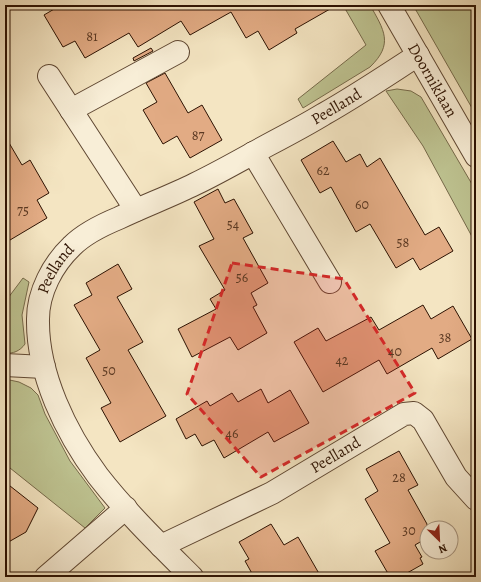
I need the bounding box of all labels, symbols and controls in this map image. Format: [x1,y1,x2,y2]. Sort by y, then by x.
house number: 81 [86,27,98,46]
street label: Doorniklaan [402,39,463,122]
street label: Peelland [307,83,366,130]
house number: 87 [192,126,204,145]
house number: 62 [316,161,330,180]
house number: 60 [355,195,369,214]
house number: 75 [17,201,29,220]
house number: 54 [227,215,239,234]
house number: 58 [397,233,410,252]
street label: Peelland [32,239,79,297]
house number: 56 [236,268,248,287]
house number: 38 [439,328,452,347]
house number: 40 [388,342,402,361]
house number: 42 [336,351,349,370]
house number: 50 [102,361,116,380]
house number: 46 [226,424,238,443]
street label: Peelland [306,431,365,479]
house number: 28 [392,468,406,487]
north arrow [419,520,459,560]
house number: 30 [402,521,416,540]
text: N [436,540,450,557]

